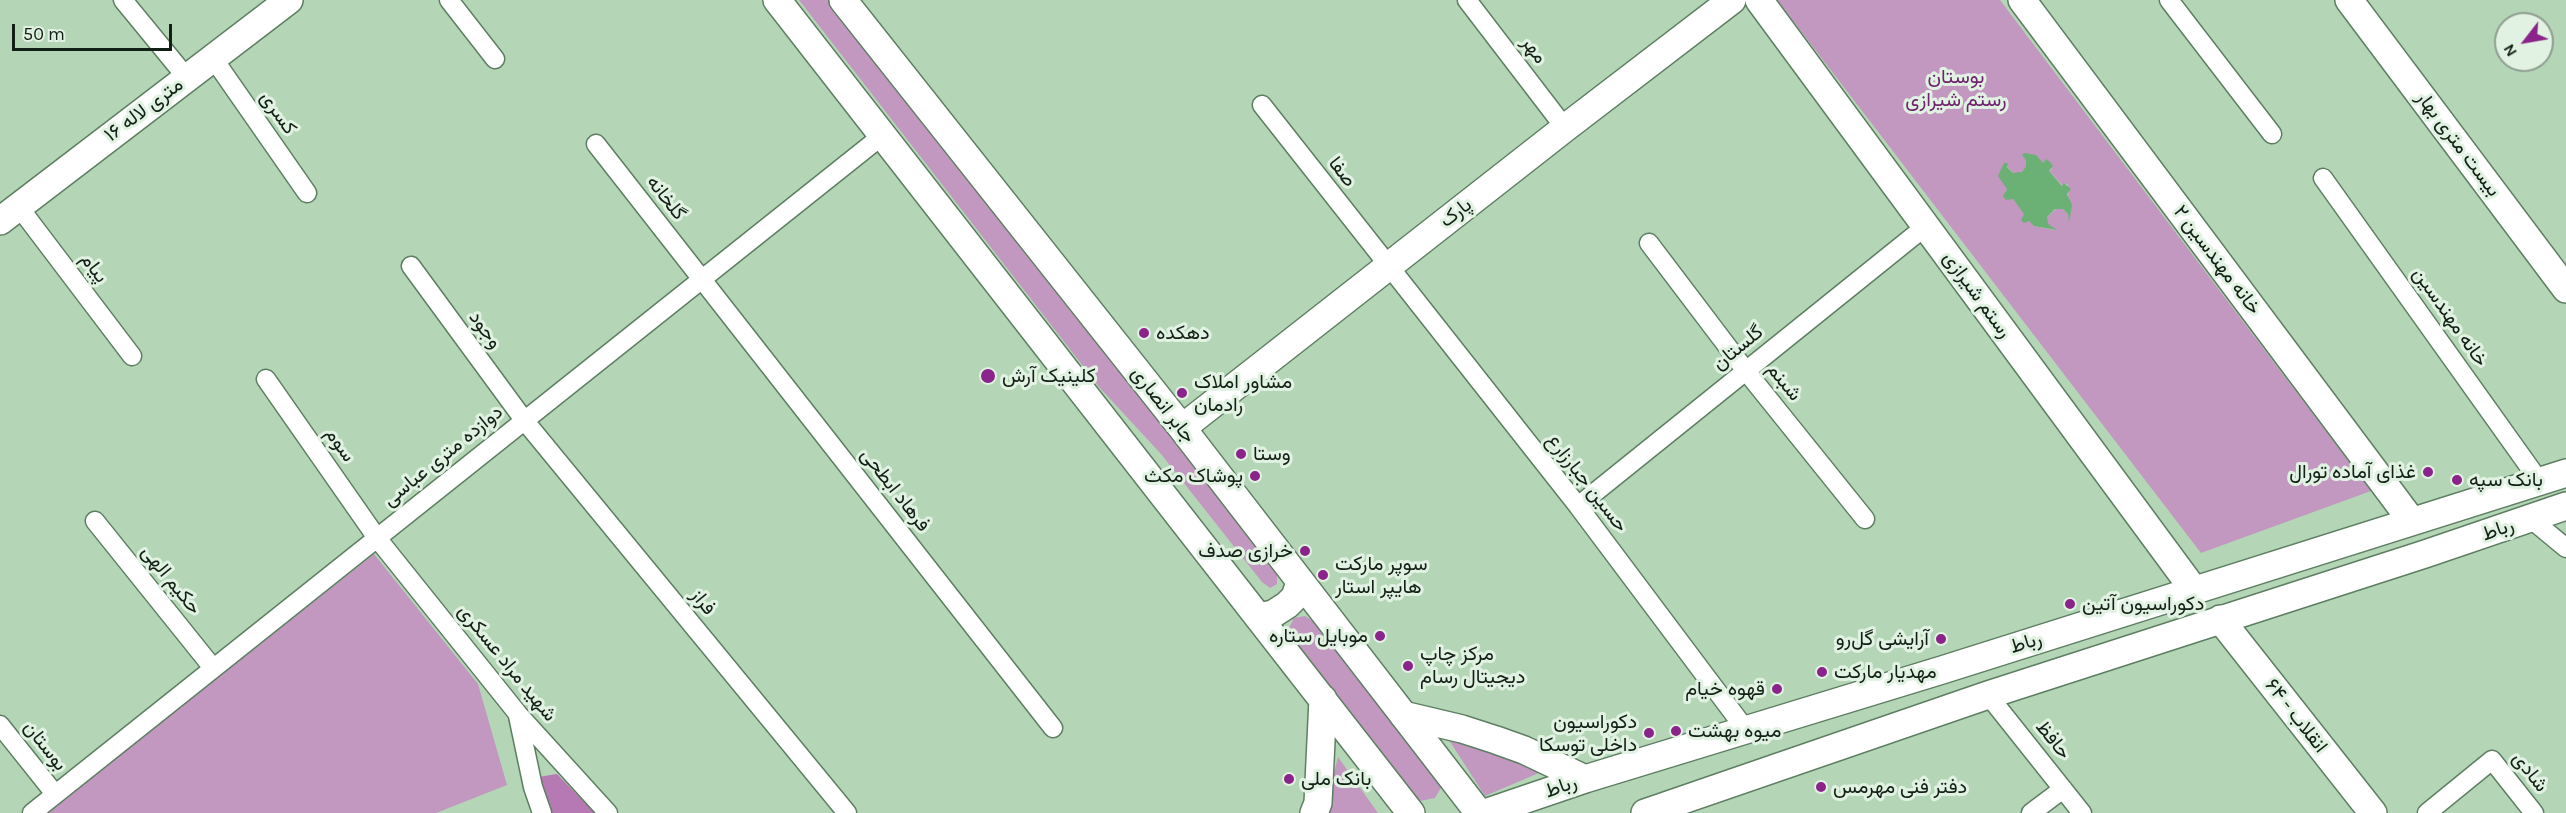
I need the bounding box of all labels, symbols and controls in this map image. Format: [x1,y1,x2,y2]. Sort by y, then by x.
scale bar [15,12,176,50]
north arrow [2494,12,2554,72]
text: 50 m [23,23,65,45]
street label: مهر [1516,31,1552,69]
text: N [2499,41,2521,60]
park label: بوستان رستم شیرازی [1905,65,2007,112]
street label: ۱۶ متری لاله [100,73,188,147]
street label: کسری [255,87,301,139]
street label: بیست متری بهار [2411,87,2505,201]
street label: صفا [1323,152,1361,192]
street label: گلخانه [641,171,691,225]
street label: پارک [1435,193,1477,233]
street label: خانه مهندسین ۲ [2168,201,2266,319]
street label: رستم شیرازی [1938,247,2016,343]
street label: پیام [75,248,113,288]
street label: خانه مهندسین [2407,263,2493,371]
street label: وجود [463,306,507,354]
street label: گلستان [1708,320,1768,376]
place label: دهکده [1156,321,1210,345]
marker: دهکده [1137,326,1151,340]
street label: شبنم [1761,358,1807,406]
street label: جابر انصاری [1126,362,1200,448]
place label: کلینیک آرش [1002,364,1096,388]
marker: کلینیک آرش [979,367,997,385]
place label: مشاور املاک رادمان [1194,370,1292,417]
marker: مشاور املاک رادمان [1175,386,1189,400]
street label: دوازده متری عباسی [378,400,508,512]
street label: سوم [320,423,360,467]
street label: حسین جبارزارع [1541,429,1633,537]
place label: وستا [1253,442,1291,466]
street label: فرهاد ابطحی [855,443,935,537]
marker: وستا [1234,447,1248,461]
place label: غذای آماده تورال [2289,460,2416,484]
place label: پوشاک مکث [1144,464,1243,488]
marker: غذای آماده تورال [2421,465,2435,479]
place label: بانک سپه [2469,468,2543,492]
marker: پوشاک مکث [1248,469,1262,483]
marker: بانک سپه [2450,473,2464,487]
street label: رباط [2479,513,2517,547]
place label: خرازی صدف [1198,539,1293,563]
street label: حکیم الهی [136,540,206,620]
marker: خرازی صدف [1298,544,1312,558]
place label: سوپر مارکت هایپر استار [1335,552,1427,599]
marker: سوپر مارکت هایپر استار [1316,568,1330,582]
street label: فراز [685,584,721,620]
place label: دکوراسیون آتین [2082,592,2204,616]
marker: دکوراسیون آتین [2063,597,2077,611]
street label: شهید مراد عسکری [452,600,562,726]
place label: موبایل ستاره [1269,624,1368,648]
place label: آرایشی گل‌رو [1836,627,1929,651]
street label: رباط [2007,627,2045,659]
marker: موبایل ستاره [1373,629,1387,643]
marker: آرایشی گل‌رو [1934,632,1948,646]
place label: مرکز چاپ دیجیتال رسام [1420,642,1525,689]
marker: مرکز چاپ دیجیتال رسام [1401,659,1415,673]
place label: مهدیار مارکت [1834,660,1937,684]
marker: مهدیار مارکت [1815,665,1829,679]
street label: انقلاب - ۶۴ [2260,674,2332,758]
place label: قهوه خیام [1685,677,1765,701]
marker: قهوه خیام [1770,682,1784,696]
place label: دکوراسیون داخلی توسکا [1539,710,1637,757]
street label: بوستان [18,716,72,776]
street label: حافظ [2030,716,2076,764]
place label: میوه بهشت [1688,719,1781,743]
marker: میوه بهشت [1669,724,1683,738]
marker: دکوراسیون داخلی توسکا [1642,726,1656,740]
street label: شادی [2507,747,2553,797]
place label: بانک ملی [1301,767,1371,791]
street label: رباط [1542,770,1580,804]
marker: بانک ملی [1282,772,1296,786]
place label: دفتر فنی مهرمس [1833,775,1967,799]
marker: دفتر فنی مهرمس [1814,780,1828,794]

